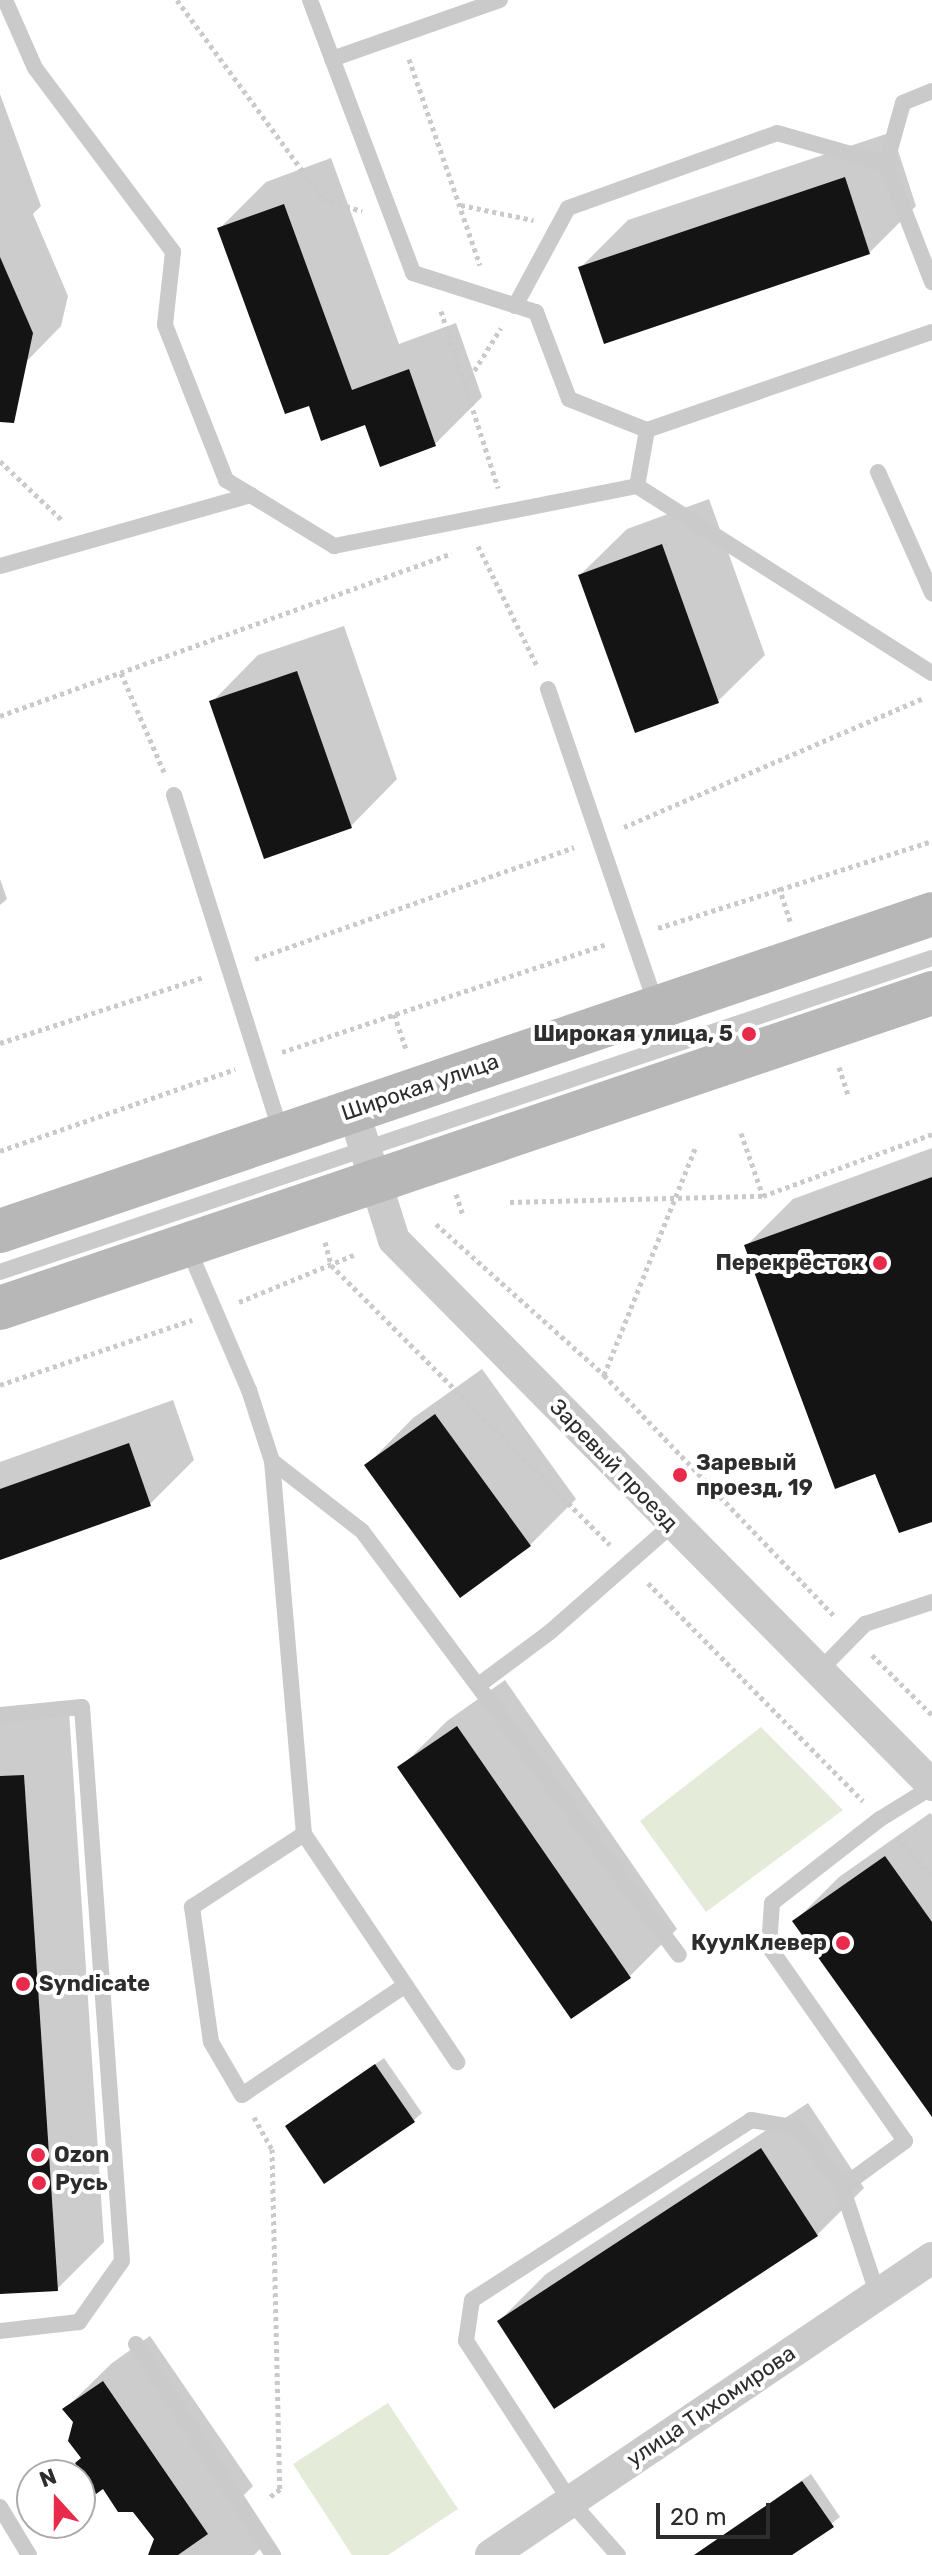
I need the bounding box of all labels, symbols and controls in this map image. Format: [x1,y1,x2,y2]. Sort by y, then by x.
place label: Широкая улица, 5 [533,1021,733,1047]
marker: Широкая улица, 5 [740,1025,758,1043]
street label: Широкая улица [338,1048,502,1126]
place label: Перекрёсток [716,1250,864,1276]
marker: Перекрёсток [871,1254,889,1272]
street label: Заревый проезд [544,1393,684,1537]
place label: Заревый проезд, 19 [696,1449,813,1500]
marker: Заревый проезд, 19 [671,1466,689,1484]
place label: КуулКлевер [691,1930,827,1956]
marker: КуулКлевер [834,1934,852,1952]
place label: Syndicate [39,1971,150,1997]
marker: Syndicate [14,1975,32,1993]
place label: Ozon [54,2142,109,2168]
marker: Ozon [29,2146,47,2164]
place label: Русь [55,2170,108,2196]
marker: Русь [30,2174,48,2192]
street label: улица Тихомирова [622,2340,800,2472]
north arrow [16,2459,96,2539]
text: N [36,2463,60,2493]
scale bar [660,2487,774,2537]
text: 20 m [670,2503,727,2531]

